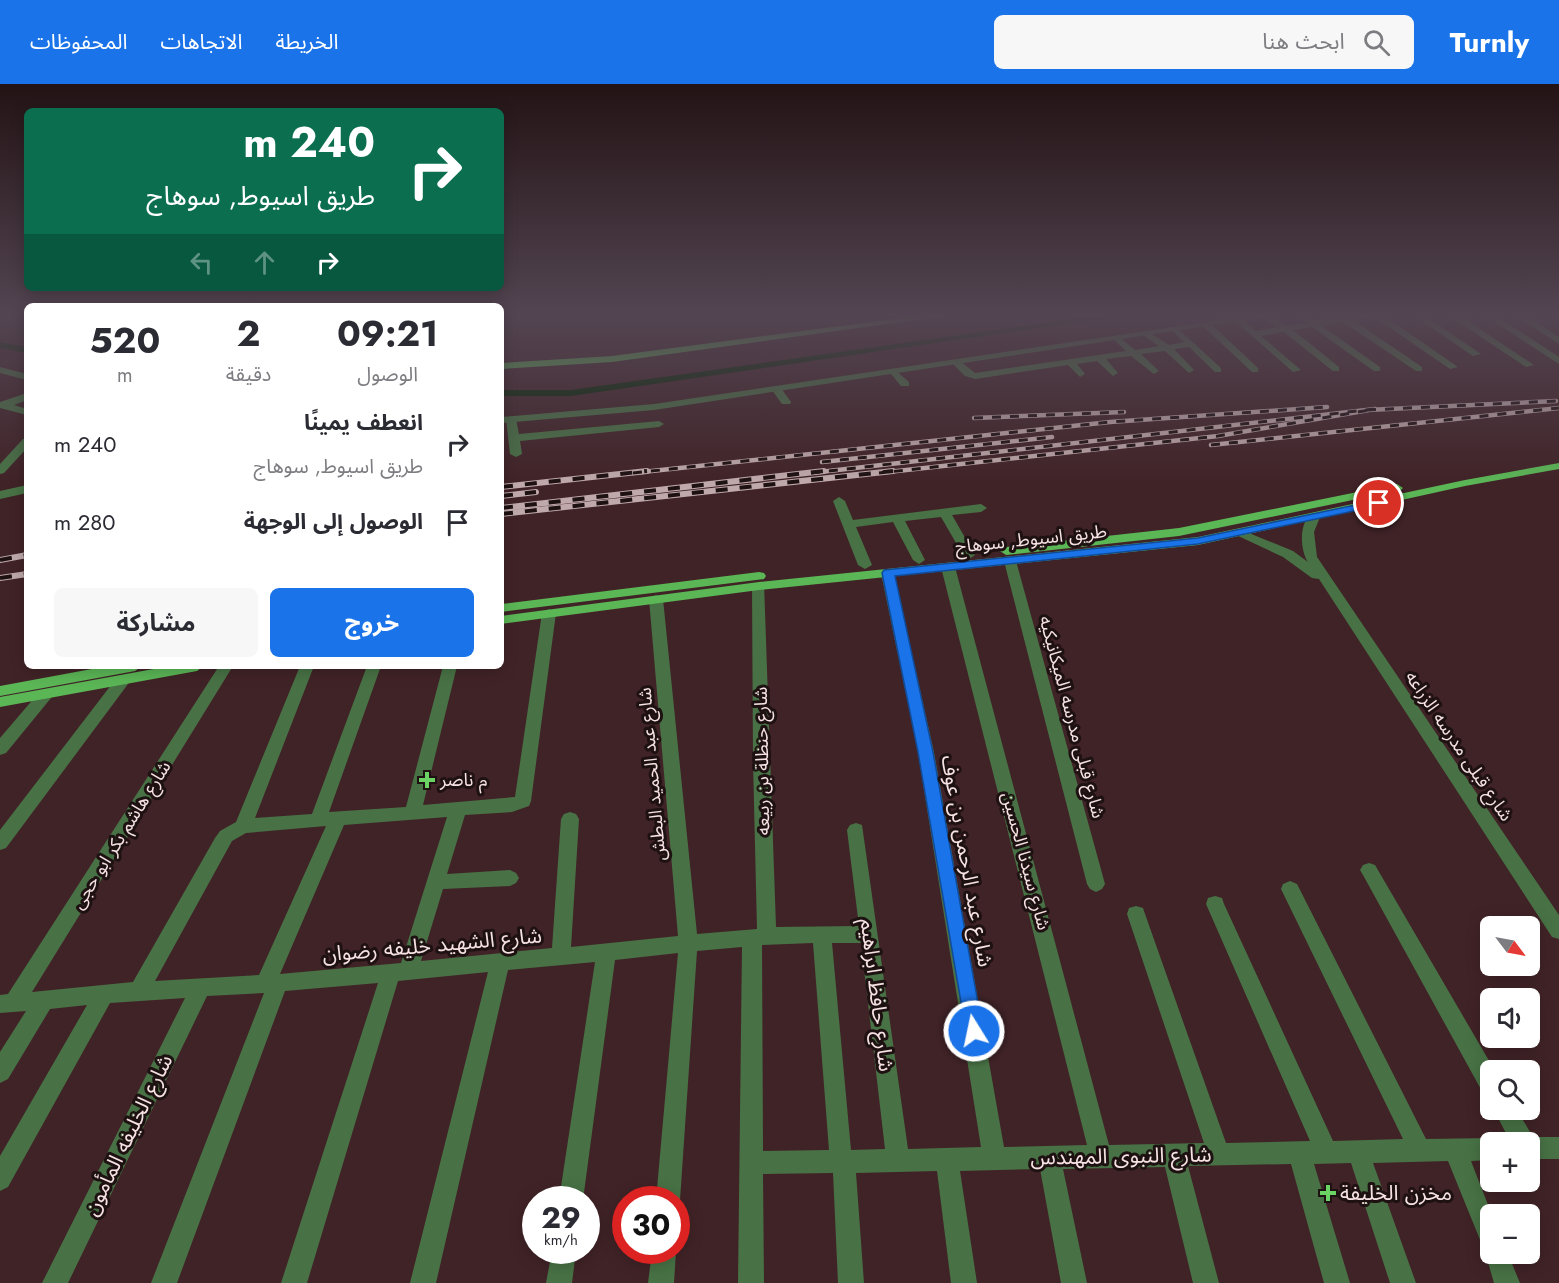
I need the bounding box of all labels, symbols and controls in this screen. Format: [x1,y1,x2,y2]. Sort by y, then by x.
search box [994,15,1414,69]
text: Turnly [1450,22,1529,63]
text: ابحث هنا [1262,25,1345,57]
icon: search [1360,26,1393,59]
text: المحفوظات [30,27,127,57]
text: الاتجاهات [160,27,242,57]
text: الخريطة [275,27,338,57]
text: 240 m [243,112,375,173]
icon: right [396,132,474,210]
text: طريق اسيوط, سوهاج [146,176,375,215]
icon: left [185,246,218,279]
icon: ahead [248,246,281,279]
icon: right [311,246,344,279]
text: 2 [237,307,260,359]
text: 09:21 [337,307,438,359]
text: 520 [90,314,160,366]
text: دقيقة [226,360,271,389]
text: الوصول [357,360,418,389]
text: m [117,361,133,390]
text: انعطف يمينًا [304,406,423,438]
text: 240 m [54,428,116,460]
icon: right [441,428,474,461]
text: طريق اسيوط, سوهاج [254,452,423,481]
pin [1353,477,1404,528]
icon: arrive [1362,486,1395,519]
text: الوصول إلى الوجهة [244,505,423,537]
text: 280 m [54,506,116,538]
icon: arrive [441,506,474,539]
street label: طريق اسيوط, سوهاج [954,518,1108,560]
button: مشاركة [54,588,258,657]
button: خروج [270,588,474,657]
street label: شارع قبلى مدرسه الميكانيكيه [1031,613,1112,821]
street label: شارع قبلى مدرسه الزراعه [1398,666,1519,827]
street label: شارع عبد الحميد البطش [631,686,674,862]
street label: شارع حنظلة بن ربيعه [748,686,777,836]
street label: شارع عبد الرحمن بن عوف [934,753,1000,969]
street label: شارع هاشم بكر ابو حجى [65,756,178,915]
place label: م ناصر [439,767,488,794]
marker: م ناصر [418,771,436,789]
street label: شارع سيدنا الحسين [994,789,1057,933]
north arrow [1480,916,1540,976]
map controls [1480,916,1540,1264]
street label: شارع حافظ ابراهيم [853,917,901,1073]
street label: شارع الشهيد خليفه رضوان [321,920,543,970]
button: sound [1480,988,1540,1048]
position arrow [942,999,1006,1063]
street label: شارع الخليفه المأمون [76,1049,180,1221]
button: search [1480,1060,1540,1120]
button: + [1480,1132,1540,1192]
street label: شارع النبوى المهندس [1030,1139,1212,1173]
place label: مخزن الخليفة [1340,1178,1452,1208]
speed limit sign: 30 [612,1186,690,1264]
marker: مخزن الخليفة [1321,1186,1335,1200]
text: 29 [541,1196,581,1239]
button: − [1480,1204,1540,1264]
text: km/h [544,1229,578,1251]

